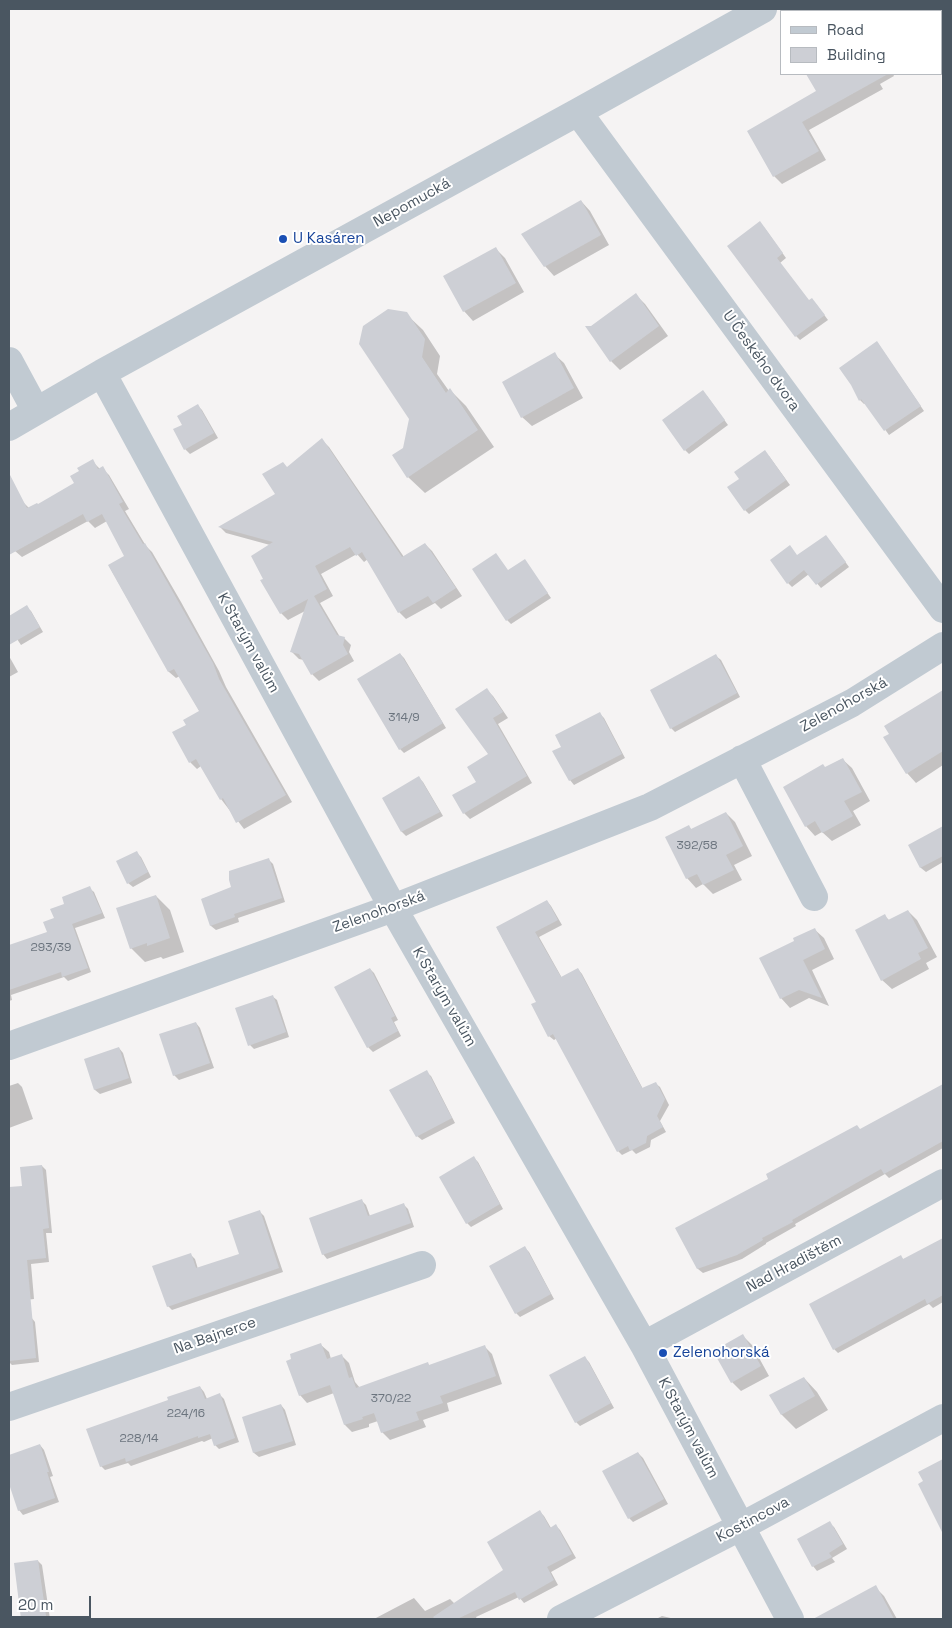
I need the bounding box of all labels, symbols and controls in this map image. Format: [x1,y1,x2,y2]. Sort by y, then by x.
legend [780,10,942,75]
text: Road [827,20,864,39]
text: Building [827,45,886,64]
street label: Nepomucká [370,174,454,232]
place label: U Kasáren [293,230,364,248]
marker: U Kasáren [277,233,289,245]
street label: U Českého dvora [718,307,804,415]
street label: K Starým valům [213,590,283,696]
street label: Zelenohorská [797,674,891,736]
house number: 314/9 [388,711,420,725]
house number: 392/58 [677,839,717,853]
street label: Zelenohorská [330,887,428,937]
house number: 293/39 [31,941,71,955]
street label: K Starým valům [408,944,480,1050]
street label: Nad Hradištěm [743,1231,845,1297]
street label: Na Bajnerce [171,1313,259,1359]
place label: Zelenohorská [673,1344,770,1362]
marker: Zelenohorská [657,1347,669,1359]
street label: K Starým valům [654,1375,722,1481]
house number: 370/22 [371,1392,411,1406]
house number: 224/16 [167,1407,205,1421]
house number: 228/14 [120,1432,158,1446]
street label: Kostincova [713,1493,793,1547]
scale bar [12,1586,94,1618]
text: 20 m [18,1595,53,1614]

